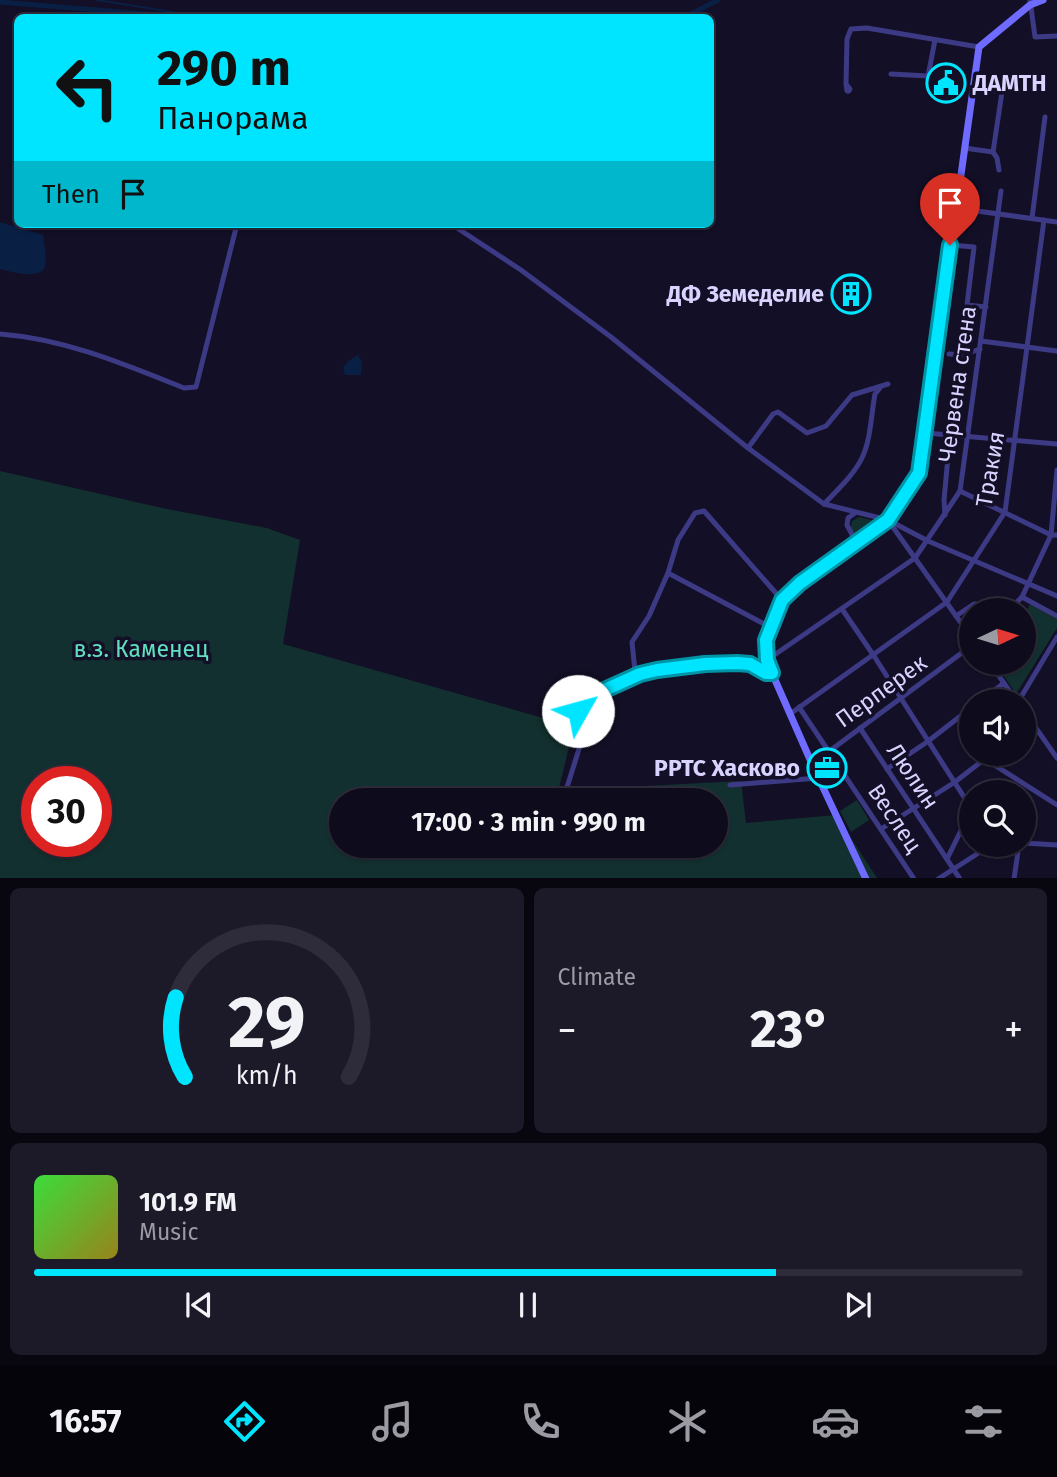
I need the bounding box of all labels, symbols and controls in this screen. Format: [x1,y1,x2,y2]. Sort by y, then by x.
text: 290 m [157,39,291,98]
icon: left [42,42,133,133]
public building icon: ДАМТН [925,62,967,104]
place label: ДАМТН [972,69,1046,97]
text: Панорама [157,99,309,137]
pin [920,173,980,245]
icon: arrive [114,175,152,213]
text: Then [42,179,100,210]
icon: arrive [931,184,969,222]
building icon: ДФ Земеделие [830,273,872,315]
place label: ДФ Земеделие [666,280,824,308]
street label: Червена стена [932,304,982,464]
street label: Тракия [970,429,1010,509]
north arrow [959,598,1036,676]
map controls [959,598,1036,857]
park label: в.з. Каменец [73,635,209,663]
street label: Перперек [830,648,932,733]
position arrow [541,674,615,748]
button: sound [959,689,1036,766]
street label: Люлин [881,738,945,814]
office icon: РРТС Хасково [806,747,848,789]
place label: РРТС Хасково [654,754,800,782]
speed limit sign: 30 [21,766,112,857]
street label: Веслец [862,778,928,858]
button: search [959,780,1036,857]
text: 17:00 · 3 min · 990 m [411,807,646,838]
text: Climate [558,963,636,991]
text: 29 [228,979,306,1066]
text: 23° [750,998,831,1061]
text: − [558,1007,577,1053]
text: + [1004,1007,1023,1053]
text: km/h [236,1060,298,1090]
text: 101.9 FM [139,1187,237,1218]
text: Music [139,1218,199,1246]
icon: previous [180,1286,218,1324]
icon: pause [509,1286,547,1324]
icon: next [839,1286,877,1324]
icon: directions [220,1397,269,1446]
icon: music [368,1397,417,1446]
icon: phone [516,1397,565,1446]
icon: climate [663,1397,712,1446]
icon: car [811,1397,860,1446]
icon: filters [959,1397,1008,1446]
text: 16:57 [49,1402,121,1440]

